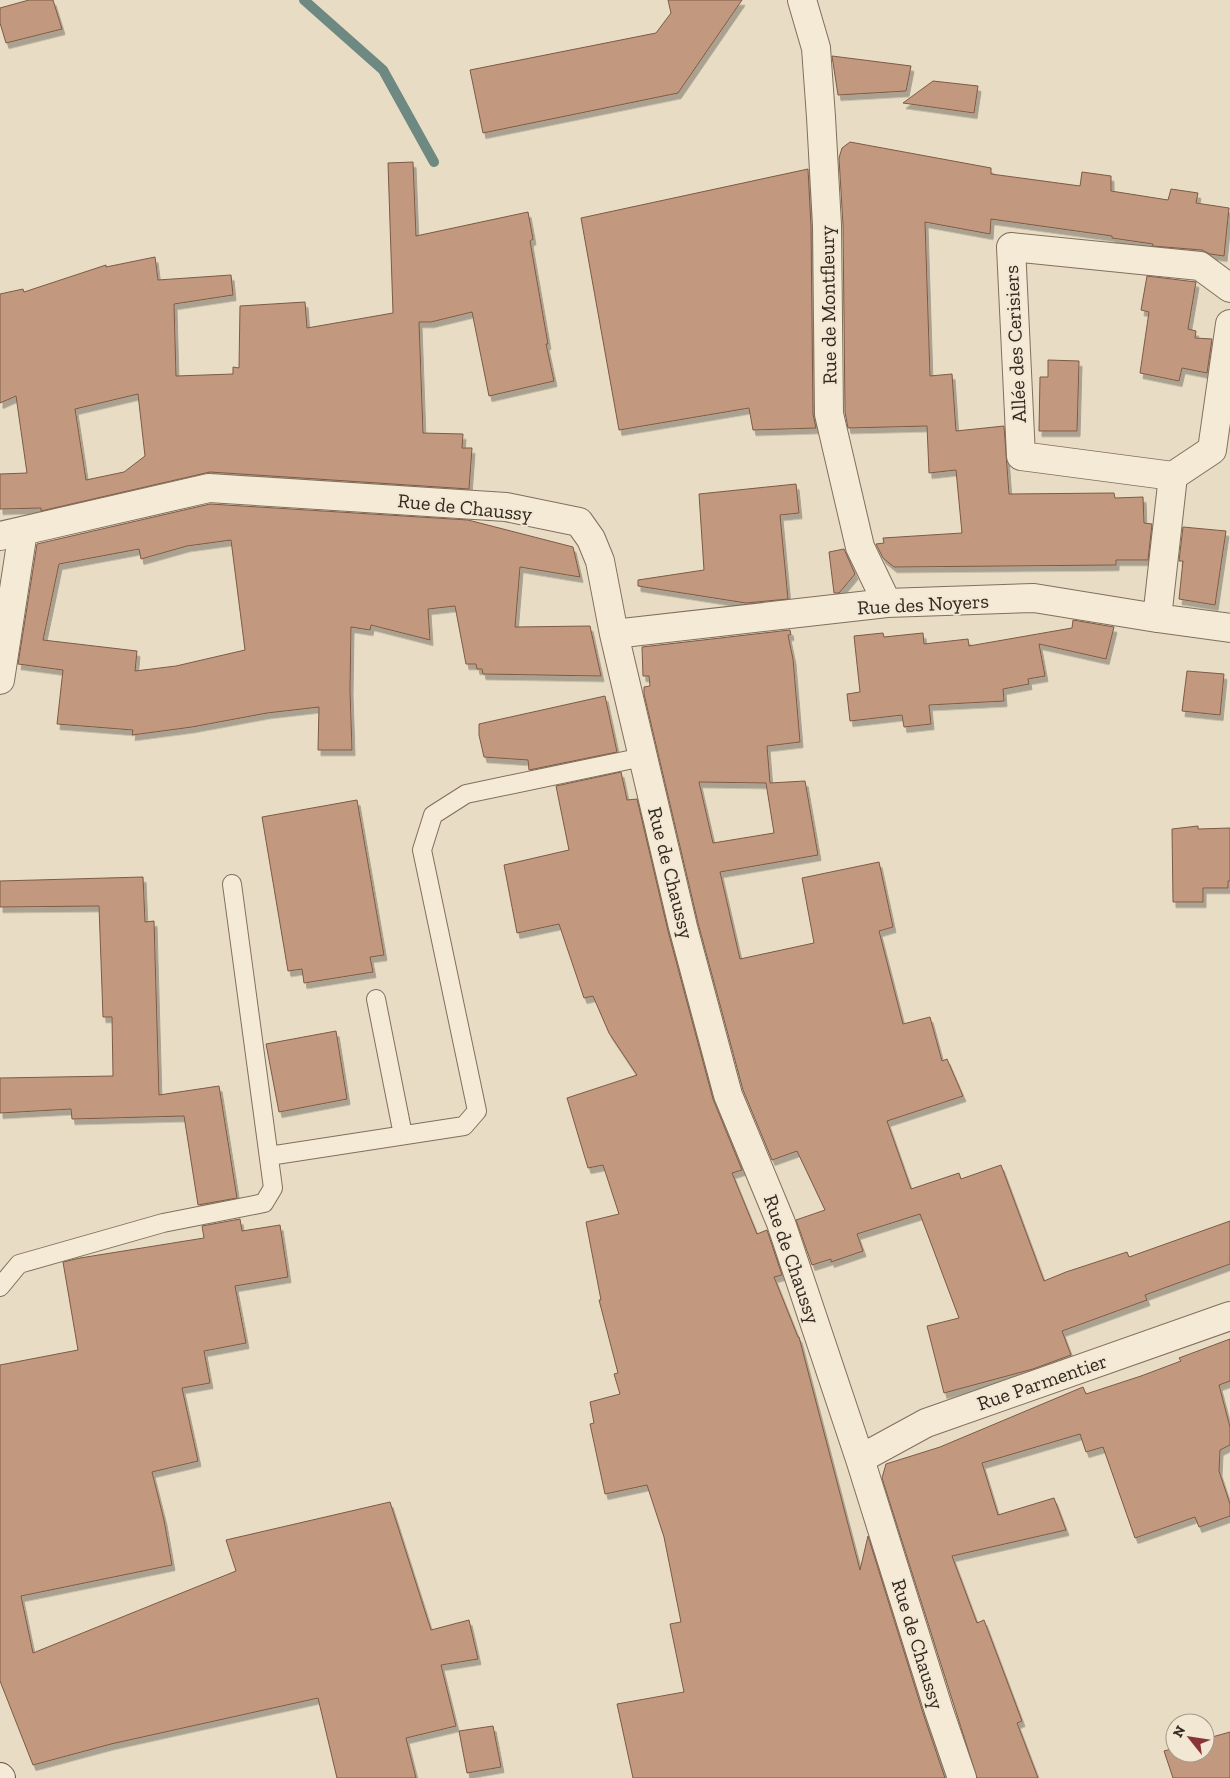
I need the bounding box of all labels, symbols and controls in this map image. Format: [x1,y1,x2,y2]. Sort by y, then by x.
street label: Rue de Montfleury [815,224,841,385]
street label: Allée des Cerisiers [999,265,1031,423]
street label: Rue de Chaussy [397,488,534,526]
street label: Rue des Noyers [856,589,990,619]
street label: Rue de Chaussy [643,805,699,942]
street label: Rue de Chaussy [759,1191,826,1328]
street label: Rue Parmentier [974,1349,1110,1415]
street label: Rue de Chaussy [887,1576,949,1713]
north arrow [1165,1713,1215,1763]
text: N [1169,1723,1189,1741]

